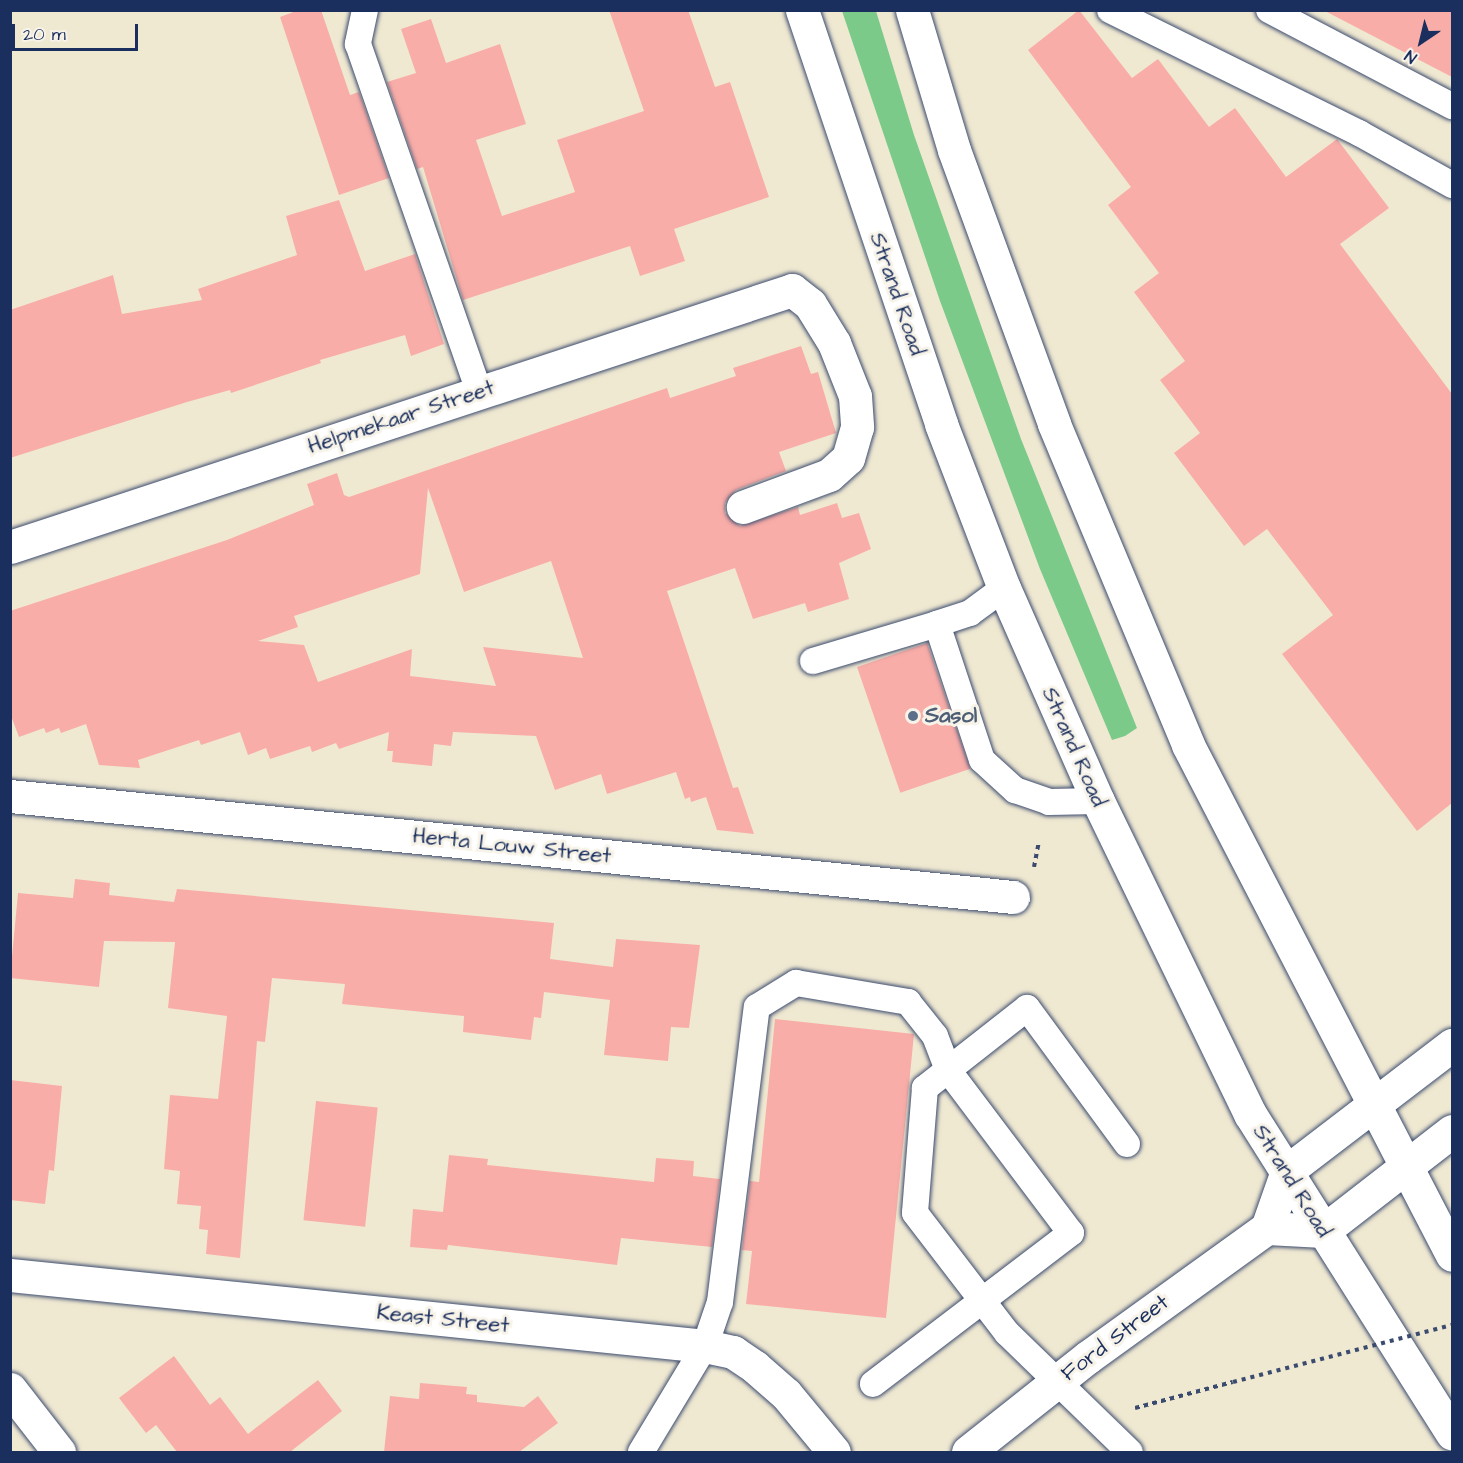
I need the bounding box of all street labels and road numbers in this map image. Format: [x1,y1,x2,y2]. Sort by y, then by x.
street label: Strand Road [864,229,930,359]
street label: Helpmekaar Street [304,374,498,460]
street label: Strand Road [1036,683,1112,811]
street label: Herta Louw Street [411,822,613,870]
street label: Strand Road [1247,1120,1337,1242]
street label: Ford Street [1056,1289,1174,1387]
street label: Keast Street [375,1299,511,1339]

